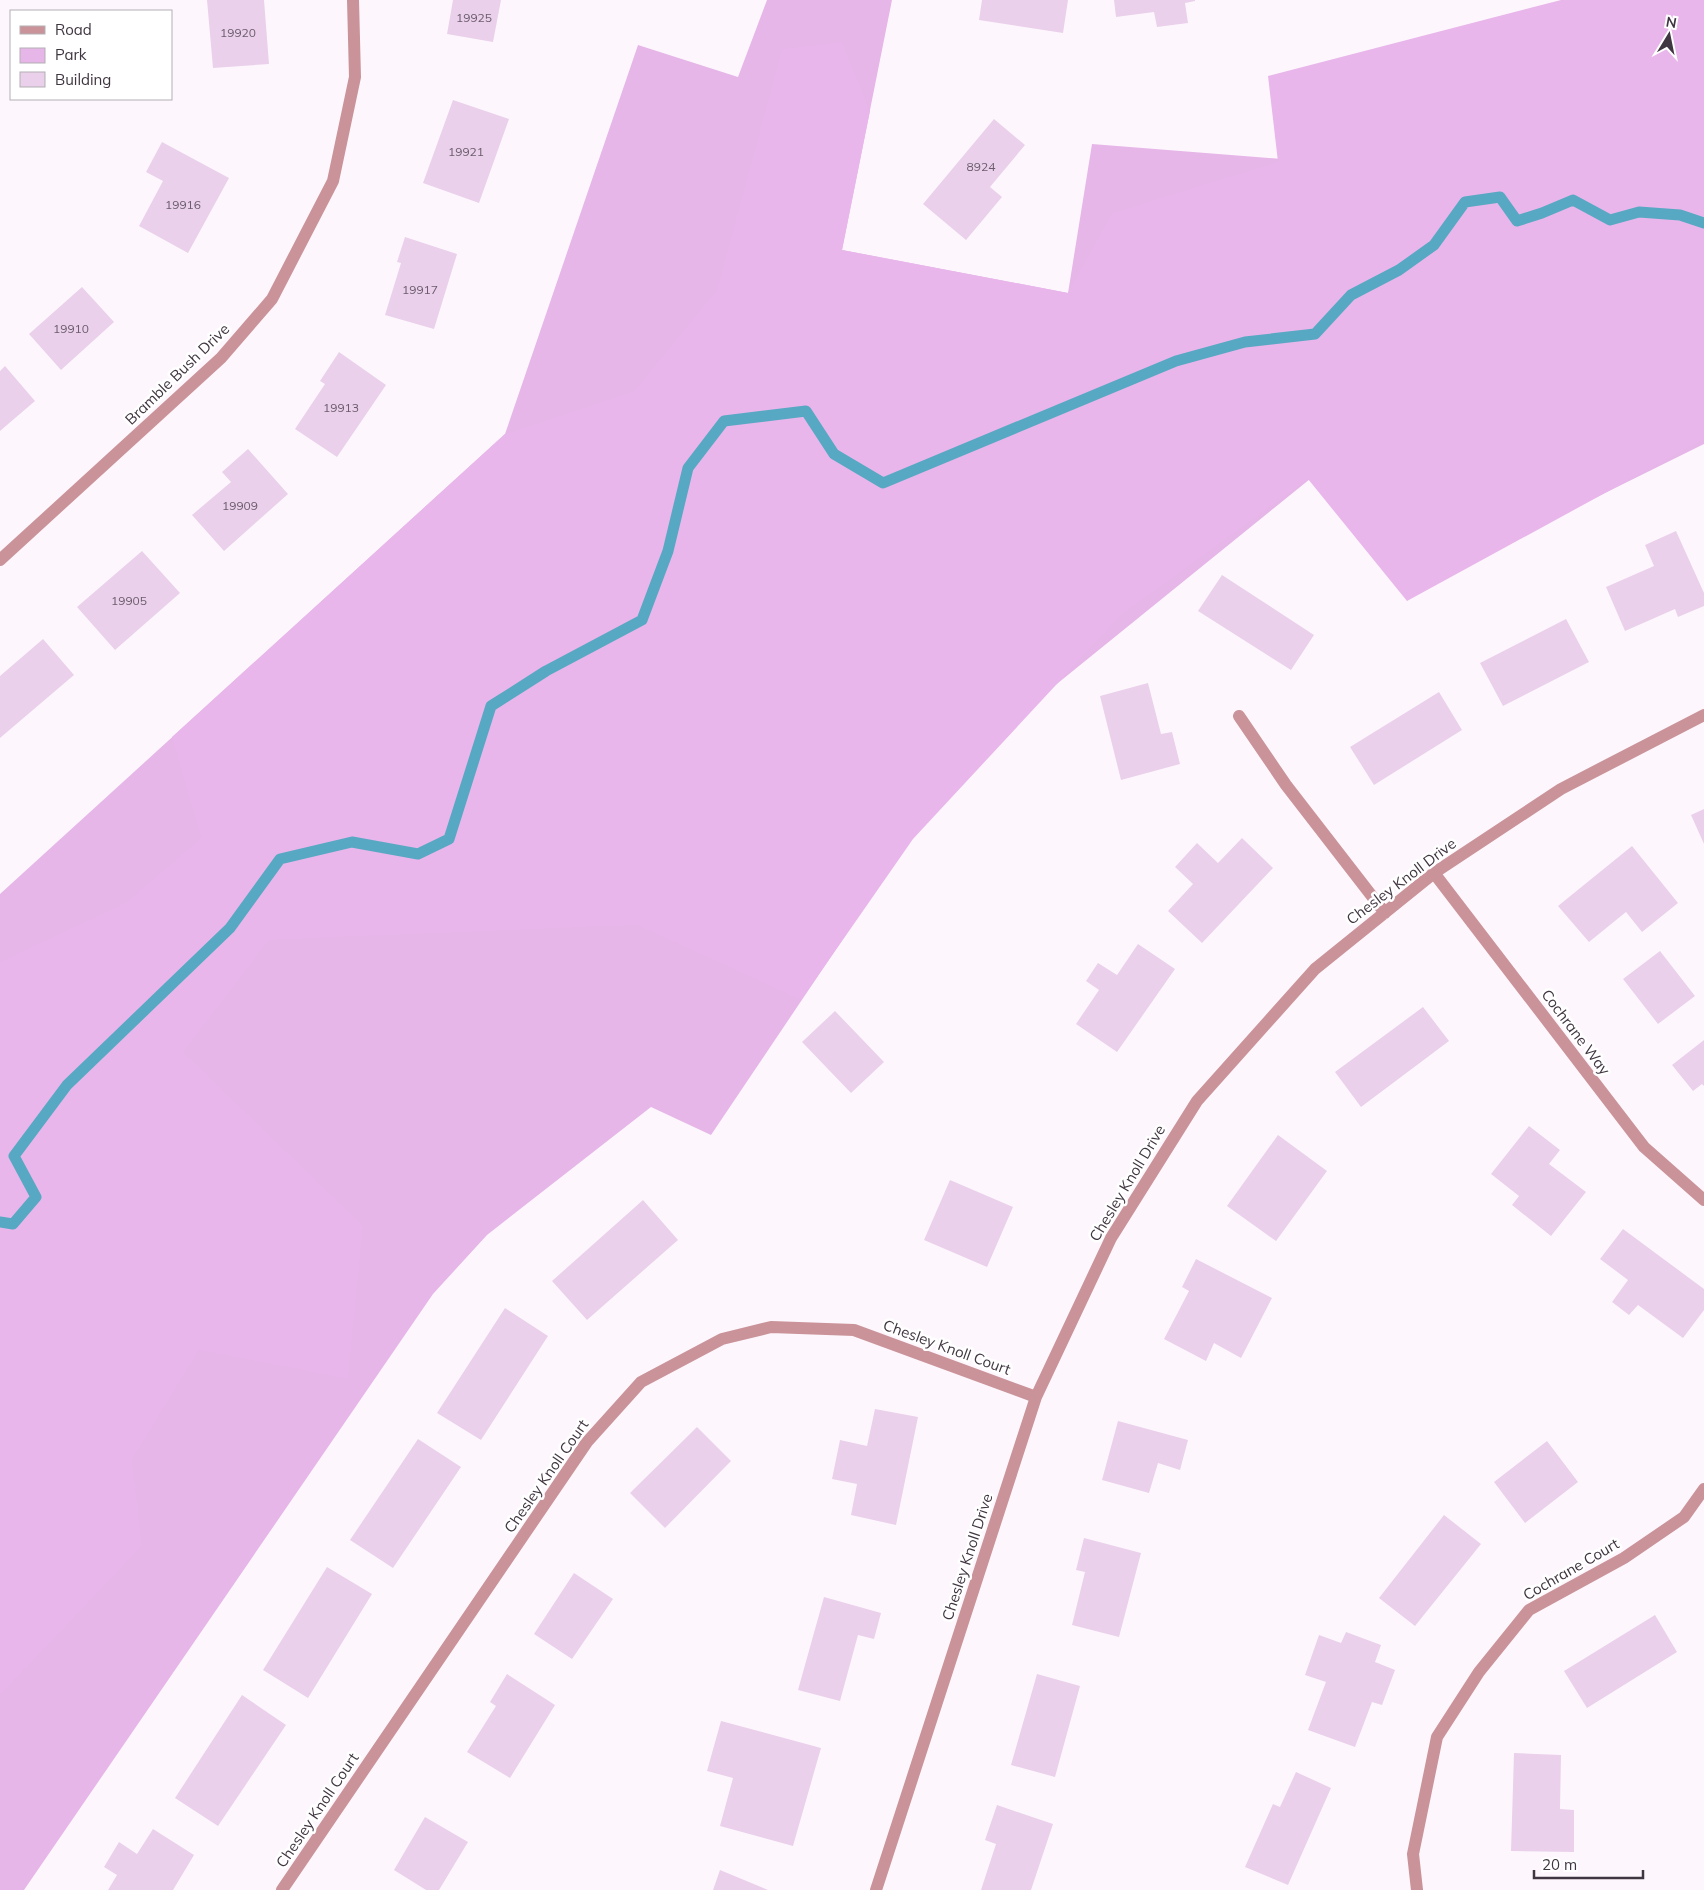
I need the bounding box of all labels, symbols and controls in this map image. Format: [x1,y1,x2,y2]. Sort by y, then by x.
legend [10,10,172,100]
house number: 19925 [456,10,492,25]
north arrow [1644,10,1694,60]
text: N [1664,12,1678,32]
text: Road [55,20,92,39]
house number: 19920 [220,25,256,40]
text: Park [55,45,87,64]
text: Building [55,70,111,89]
house number: 19921 [448,144,484,159]
house number: 8924 [967,159,995,174]
house number: 19916 [165,197,201,212]
house number: 19917 [402,282,438,297]
street label: Bramble Bush Drive [121,319,233,429]
house number: 19910 [53,321,89,336]
house number: 19913 [323,400,359,415]
house number: 19909 [222,498,258,513]
house number: 19905 [111,593,147,608]
street label: Chesley Knoll Drive [1342,834,1460,928]
street label: Cochrane Way [1538,985,1614,1079]
street label: Chesley Knoll Drive [1085,1121,1169,1245]
street label: Chesley Knoll Court [881,1315,1013,1379]
street label: Chesley Knoll Court [500,1416,592,1536]
street label: Chesley Knoll Drive [938,1491,996,1623]
street label: Cochrane Court [1520,1534,1622,1604]
street label: Chesley Knoll Court [272,1749,362,1871]
scale bar [1534,1848,1643,1880]
text: 20 m [1542,1855,1577,1874]

